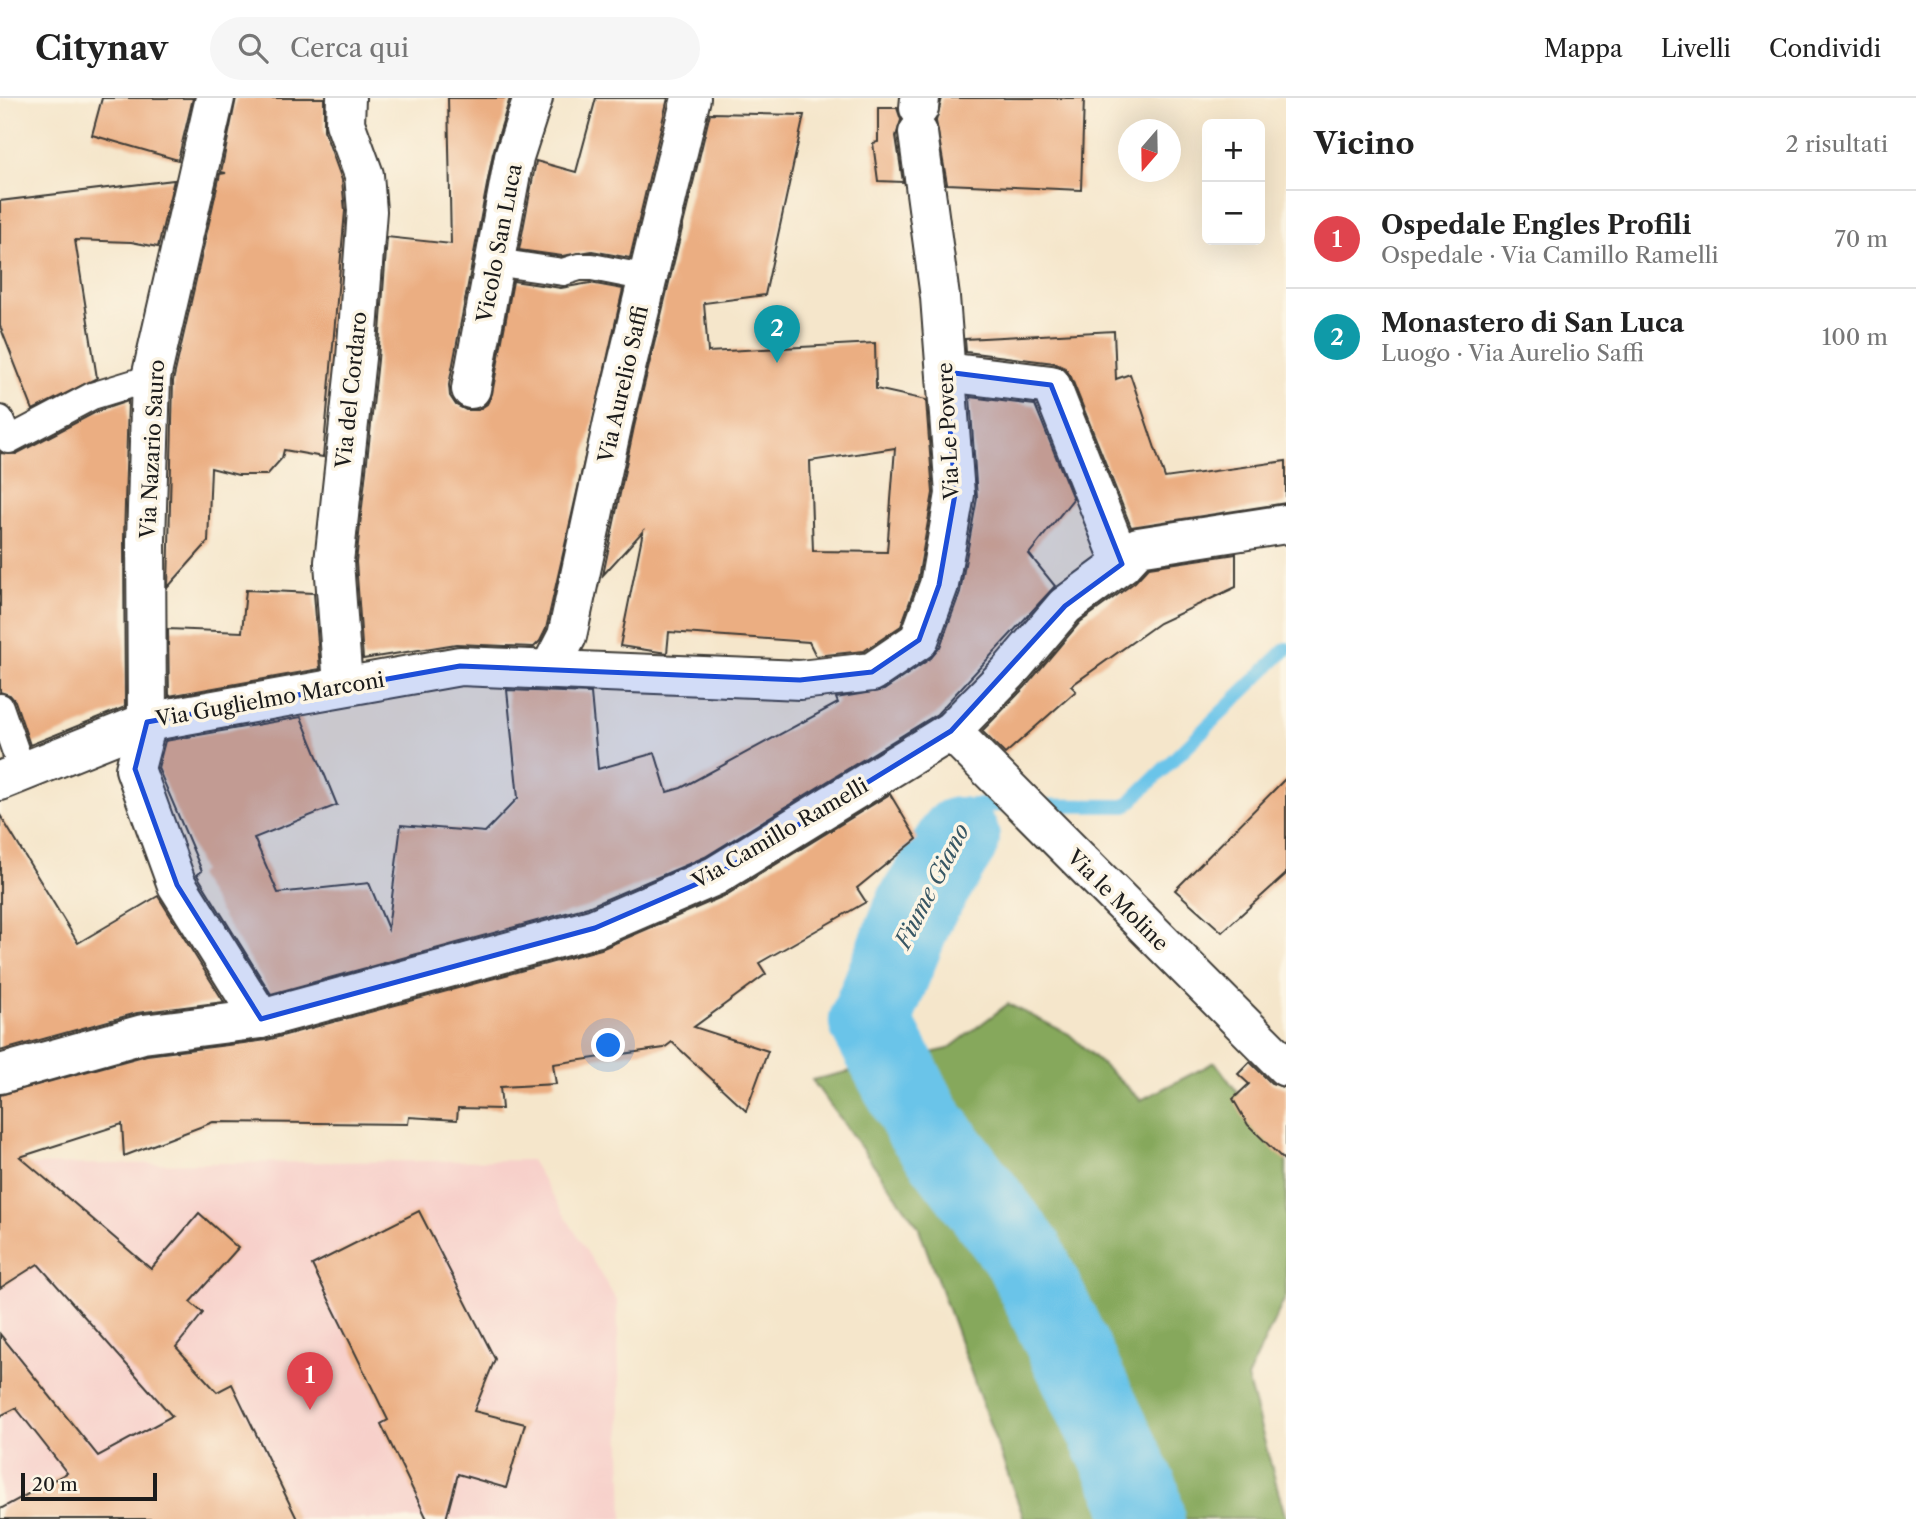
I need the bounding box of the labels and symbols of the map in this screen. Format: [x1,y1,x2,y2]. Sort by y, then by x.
north arrow [1118,119,1181,182]
street label: Vicolo San Luca [471,161,527,326]
street label: Via Aurelio Saffi [593,303,653,466]
pin: 2 [754,305,800,363]
street label: Via del Cordaro [330,310,372,471]
street label: Via Nazario Sauro [135,359,169,540]
street label: Via Le Povere [932,362,964,501]
street label: Via Guglielmo Marconi [153,667,386,732]
street label: Via Camillo Ramelli [687,772,872,894]
water label: Fiume Giano [888,819,975,955]
street label: Via le Moline [1062,844,1174,956]
your location [591,1028,625,1062]
pin: 1 [287,1352,333,1410]
scale bar [21,1470,158,1502]

